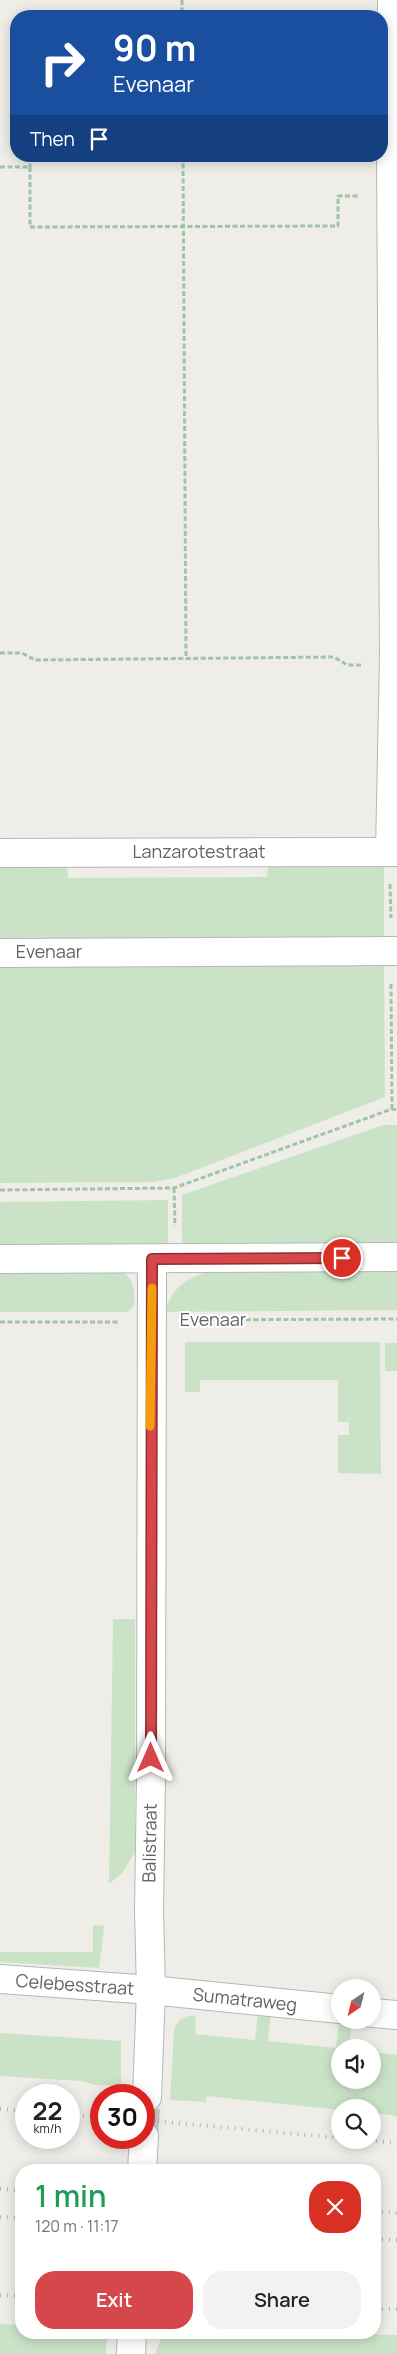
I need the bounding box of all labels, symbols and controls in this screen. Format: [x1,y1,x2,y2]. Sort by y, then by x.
text: 90 m [113,24,196,72]
icon: right [30,30,95,95]
text: Evenaar [113,69,194,99]
icon: arrive [85,125,113,153]
text: Then [30,126,75,152]
street label: Lanzarotestraat [132,839,266,863]
street label: Evenaar [16,939,83,963]
pin [321,1237,363,1279]
icon: arrive [328,1244,356,1272]
street label: Evenaar [180,1307,247,1331]
position arrow [124,1731,176,1783]
street label: Balistraat [136,1803,162,1883]
street label: Celebesstraat [15,1968,135,2000]
north arrow [331,1979,381,2029]
map controls [331,1979,381,2149]
street label: Sumatraweg [192,1982,298,2016]
button: sound [331,2039,381,2089]
speed limit sign: 30 [90,2084,155,2149]
text: 22 [33,2093,62,2128]
button: search [331,2099,381,2149]
text: km/h [34,2120,61,2137]
text: 1 min [35,2175,107,2216]
button: close [309,2181,361,2233]
text: 120 m · 11:17 [35,2215,118,2237]
button: Exit [35,2271,193,2329]
button: Share [203,2271,361,2329]

